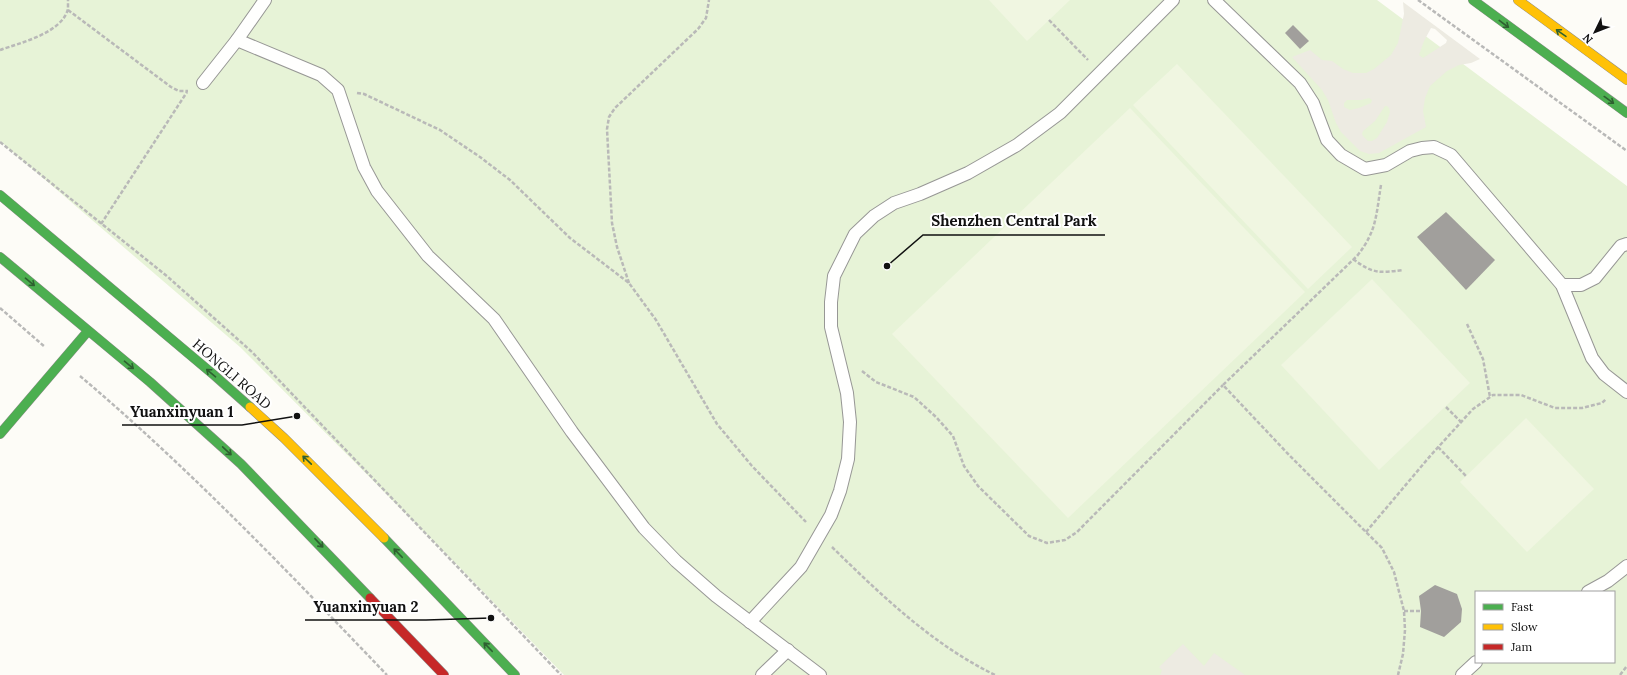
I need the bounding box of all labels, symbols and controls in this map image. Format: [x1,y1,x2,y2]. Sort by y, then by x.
north arrow [1575,12,1615,52]
one-way arrow [1499,19,1510,28]
one-way arrow [1556,29,1567,37]
text: N [1579,31,1596,47]
one-way arrow [1604,96,1615,104]
callout: Shenzhen Central Park [923,208,1105,235]
text: Shenzhen Central Park [931,211,1097,230]
one-way arrow [24,277,35,286]
street label: HONGLI ROAD [189,335,275,413]
one-way arrow [124,361,135,370]
one-way arrow [206,368,216,377]
callout: Yuanxinyuan 1 [122,398,242,425]
text: Yuanxinyuan 1 [130,402,234,421]
one-way arrow [222,446,232,456]
one-way arrow [302,455,312,465]
one-way arrow [314,538,323,548]
one-way arrow [393,548,403,558]
legend [1475,591,1615,663]
callout: Yuanxinyuan 2 [305,593,426,620]
text: Yuanxinyuan 2 [313,597,419,616]
text: Fast [1511,599,1534,614]
text: Slow [1511,619,1538,634]
text: Jam [1510,639,1532,654]
one-way arrow [483,642,493,652]

